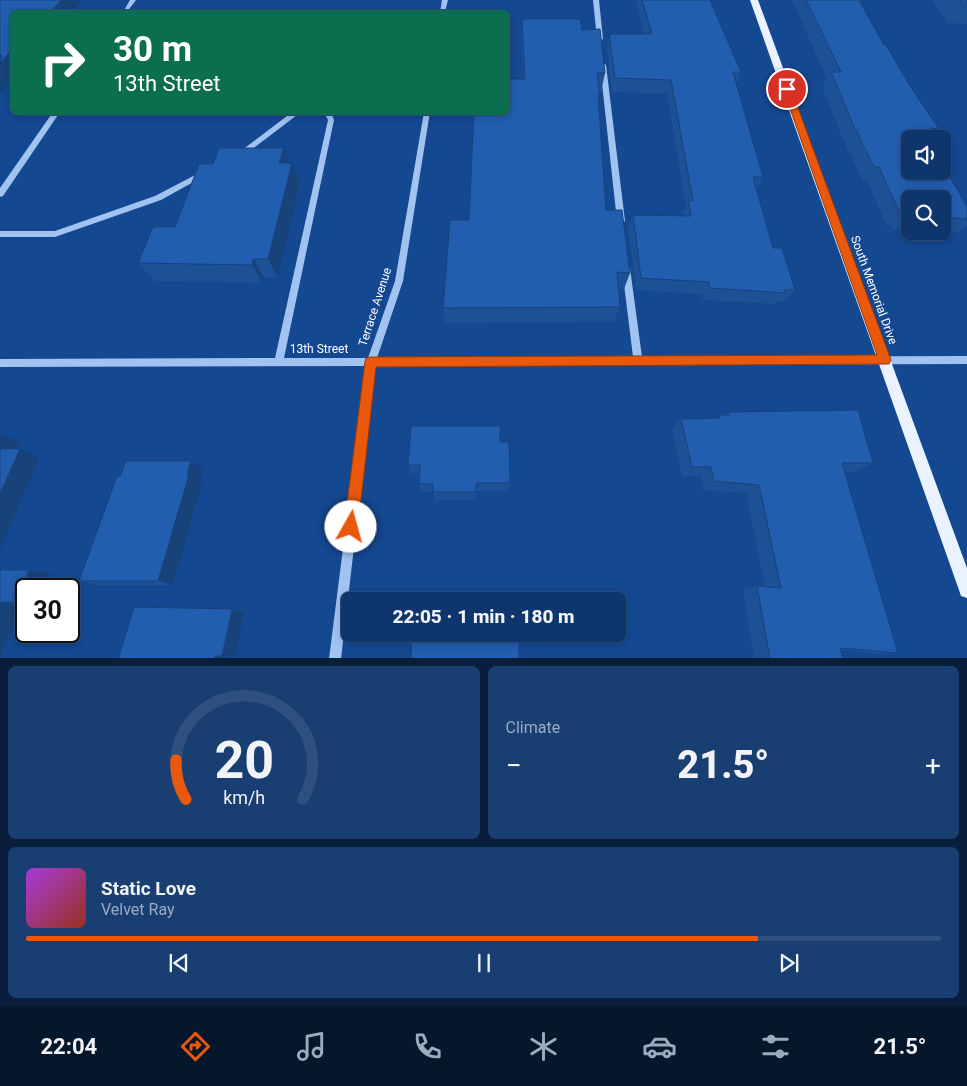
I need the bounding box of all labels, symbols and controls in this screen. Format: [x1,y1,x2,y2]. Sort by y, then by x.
text: 30 m [113,29,192,70]
icon: right [30,30,95,95]
pin [766,68,808,110]
text: 13th Street [113,71,221,96]
icon: arrive [773,75,801,103]
map controls [901,130,951,240]
button: sound [901,130,951,180]
button: search [901,190,951,240]
street label: South Memorial Drive [848,234,900,346]
street label: Terrace Avenue [356,266,394,348]
street label: 13th Street [290,342,348,356]
position arrow [324,500,376,552]
speed limit sign: 30 [15,578,80,643]
text: 22:05 · 1 min · 180 m [392,605,575,628]
text: Climate [506,718,560,737]
text: 20 [214,730,274,791]
text: 21.5° [677,743,769,787]
text: − [506,749,522,782]
text: + [925,749,941,782]
text: km/h [223,787,265,808]
text: Static Love [101,877,196,900]
text: Velvet Ray [101,900,175,919]
icon: previous [165,949,193,977]
icon: pause [470,949,498,977]
icon: next [775,949,803,977]
icon: directions [178,1029,213,1064]
icon: music [294,1029,329,1064]
icon: phone [410,1029,445,1064]
icon: climate [526,1029,561,1064]
icon: car [642,1029,677,1064]
icon: filters [758,1029,793,1064]
text: 22:04 [40,1034,97,1059]
text: 21.5° [874,1034,926,1059]

